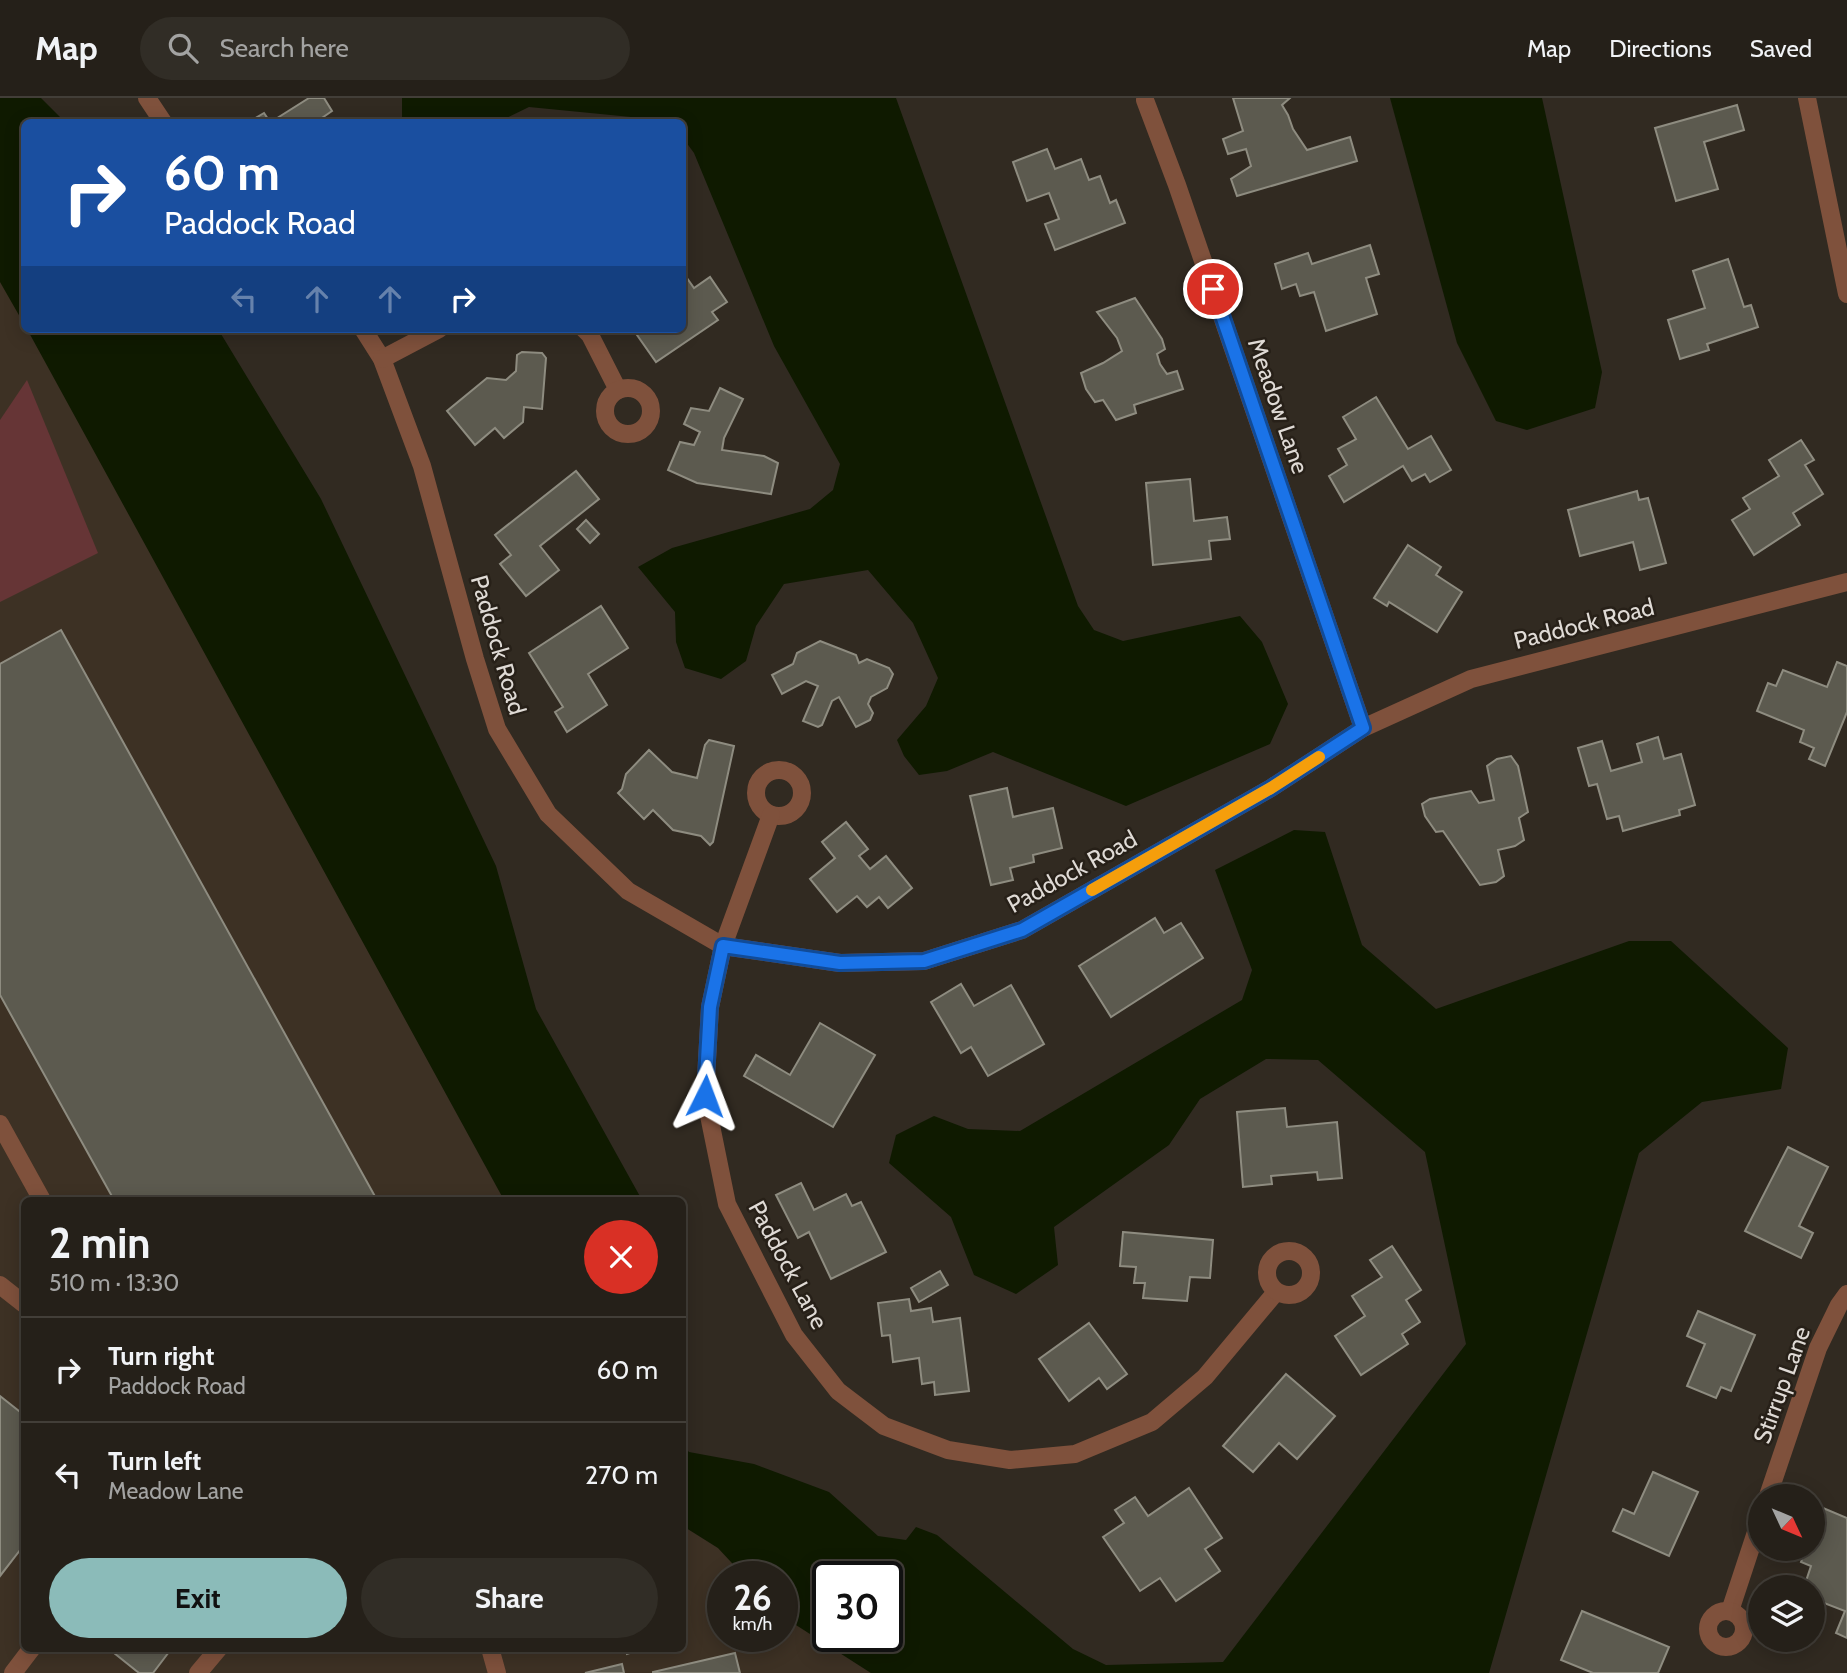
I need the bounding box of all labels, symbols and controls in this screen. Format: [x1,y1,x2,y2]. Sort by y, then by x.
search box [140,17,630,80]
text: Map [35,28,98,68]
icon: search [164,29,202,67]
text: Search here [220,32,349,64]
text: Map [1527,34,1571,63]
text: Directions [1609,34,1712,63]
text: Saved [1750,34,1812,63]
text: 60 m [164,143,280,202]
icon: right [49,147,140,238]
text: Paddock Road [164,203,356,242]
pin [1183,259,1243,319]
icon: arrive [1194,270,1232,308]
icon: left [225,280,263,318]
icon: ahead [298,280,336,318]
icon: ahead [371,280,409,318]
icon: right [444,280,482,318]
street label: Meadow Lane [1242,334,1315,477]
street label: Paddock Road [465,572,532,718]
street label: Paddock Road [1511,592,1657,655]
street label: Paddock Road [1002,824,1142,919]
position arrow [668,1059,742,1133]
street label: Paddock Lane [743,1196,834,1334]
text: 2 min [49,1217,150,1269]
button: close [584,1220,658,1294]
text: 510 m · 13:30 [49,1269,179,1297]
street label: Stirrup Lane [1747,1322,1816,1447]
text: Turn right [108,1340,214,1372]
icon: right [49,1351,87,1389]
text: 60 m [596,1354,658,1386]
text: Paddock Road [108,1372,246,1400]
text: Turn left [108,1445,201,1477]
icon: left [49,1456,87,1494]
text: 270 m [585,1459,658,1491]
text: Meadow Lane [108,1477,244,1505]
north arrow [1748,1484,1825,1561]
map controls [1748,1484,1825,1652]
button: Exit [49,1558,347,1638]
button: Share [361,1558,658,1638]
speed limit sign: 30 [812,1561,903,1652]
button: layers [1748,1575,1825,1652]
text: 26 [733,1576,772,1619]
text: km/h [733,1613,772,1635]

